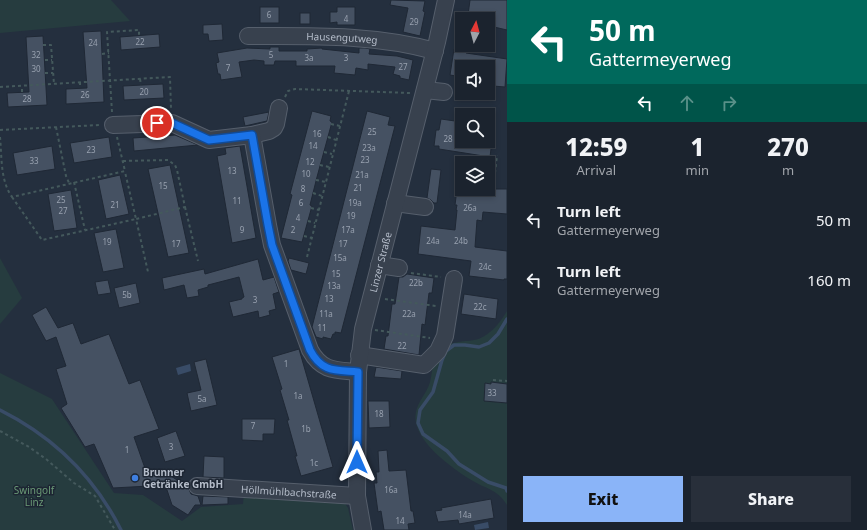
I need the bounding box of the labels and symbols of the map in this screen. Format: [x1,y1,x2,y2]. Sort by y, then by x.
house number: 6 [267,9,272,20]
north arrow [455,12,495,52]
house number: 4 [344,13,349,24]
house number: 29 [409,16,419,27]
street label: Hausengutweg [306,29,378,47]
house number: 22 [135,36,145,47]
house number: 24 [88,37,98,48]
house number: 32 [31,49,41,60]
house number: 5 [269,49,274,60]
house number: 3a [304,52,314,63]
house number: 3 [344,52,349,63]
house number: 27 [398,61,408,72]
house number: 7 [226,62,231,73]
house number: 30 [31,63,41,74]
house number: 20 [139,86,149,97]
house number: 26 [80,89,90,100]
house number: 28 [22,93,32,104]
pin [140,106,174,140]
house number: 25 [367,126,377,137]
house number: 16 [312,128,322,139]
house number: 28 [443,133,453,144]
house number: 14 [308,140,318,151]
house number: 23a [362,142,376,153]
house number: 23 [86,144,96,155]
house number: 23 [360,154,370,165]
house number: 33 [29,155,39,166]
house number: 12 [305,156,315,167]
house number: 13 [227,165,237,176]
house number: 10 [301,168,311,179]
house number: 21a [355,169,369,180]
house number: 15 [158,180,168,191]
house number: 21 [353,182,363,193]
house number: 8 [301,183,306,194]
house number: 25 [56,194,66,205]
house number: 11 [232,195,242,206]
house number: 6 [299,197,304,208]
house number: 19a [348,197,362,208]
house number: 21 [110,199,120,210]
house number: 26a [463,202,477,213]
house number: 27 [58,205,68,216]
house number: 19 [346,210,356,221]
house number: 4 [296,212,301,223]
house number: 9 [240,224,245,235]
house number: 2 [291,224,296,235]
house number: 17a [341,224,355,235]
street label: Linzer Straße [366,230,395,294]
house number: 24a [426,235,440,246]
house number: 24b [454,235,468,246]
house number: 19 [102,236,112,247]
house number: 17 [171,238,181,249]
house number: 17 [338,238,348,249]
house number: 15a [333,252,347,263]
house number: 24c [479,261,492,272]
house number: 15 [331,268,341,279]
house number: 22b [409,277,423,288]
house number: 13a [327,280,341,291]
house number: 5b [122,289,132,300]
house number: 13 [324,293,334,304]
house number: 3 [253,294,258,305]
house number: 22c [474,301,487,312]
house number: 11a [319,308,333,319]
house number: 22a [402,308,416,319]
house number: 11 [317,322,327,333]
house number: 22 [397,340,407,351]
house number: 1 [284,358,288,369]
house number: 33 [487,387,497,398]
house number: 1a [293,390,303,401]
house number: 5a [197,393,207,404]
house number: 18 [374,408,384,419]
house number: 7 [251,420,256,431]
house number: 1b [301,423,311,434]
house number: 3 [169,441,174,452]
position arrow [336,441,378,483]
house number: 1 [125,444,129,455]
house number: 1c [310,457,318,468]
place label: Brunner Getränke GmbH [143,465,223,491]
marker: Brunner Getränke GmbH [130,473,140,483]
street label: Höllmühlbachstraße [241,482,337,502]
park label: Swingolf Linz [14,483,55,509]
house number: 16a [384,484,398,495]
house number: 14a [458,509,472,520]
house number: 14 [395,515,405,526]

